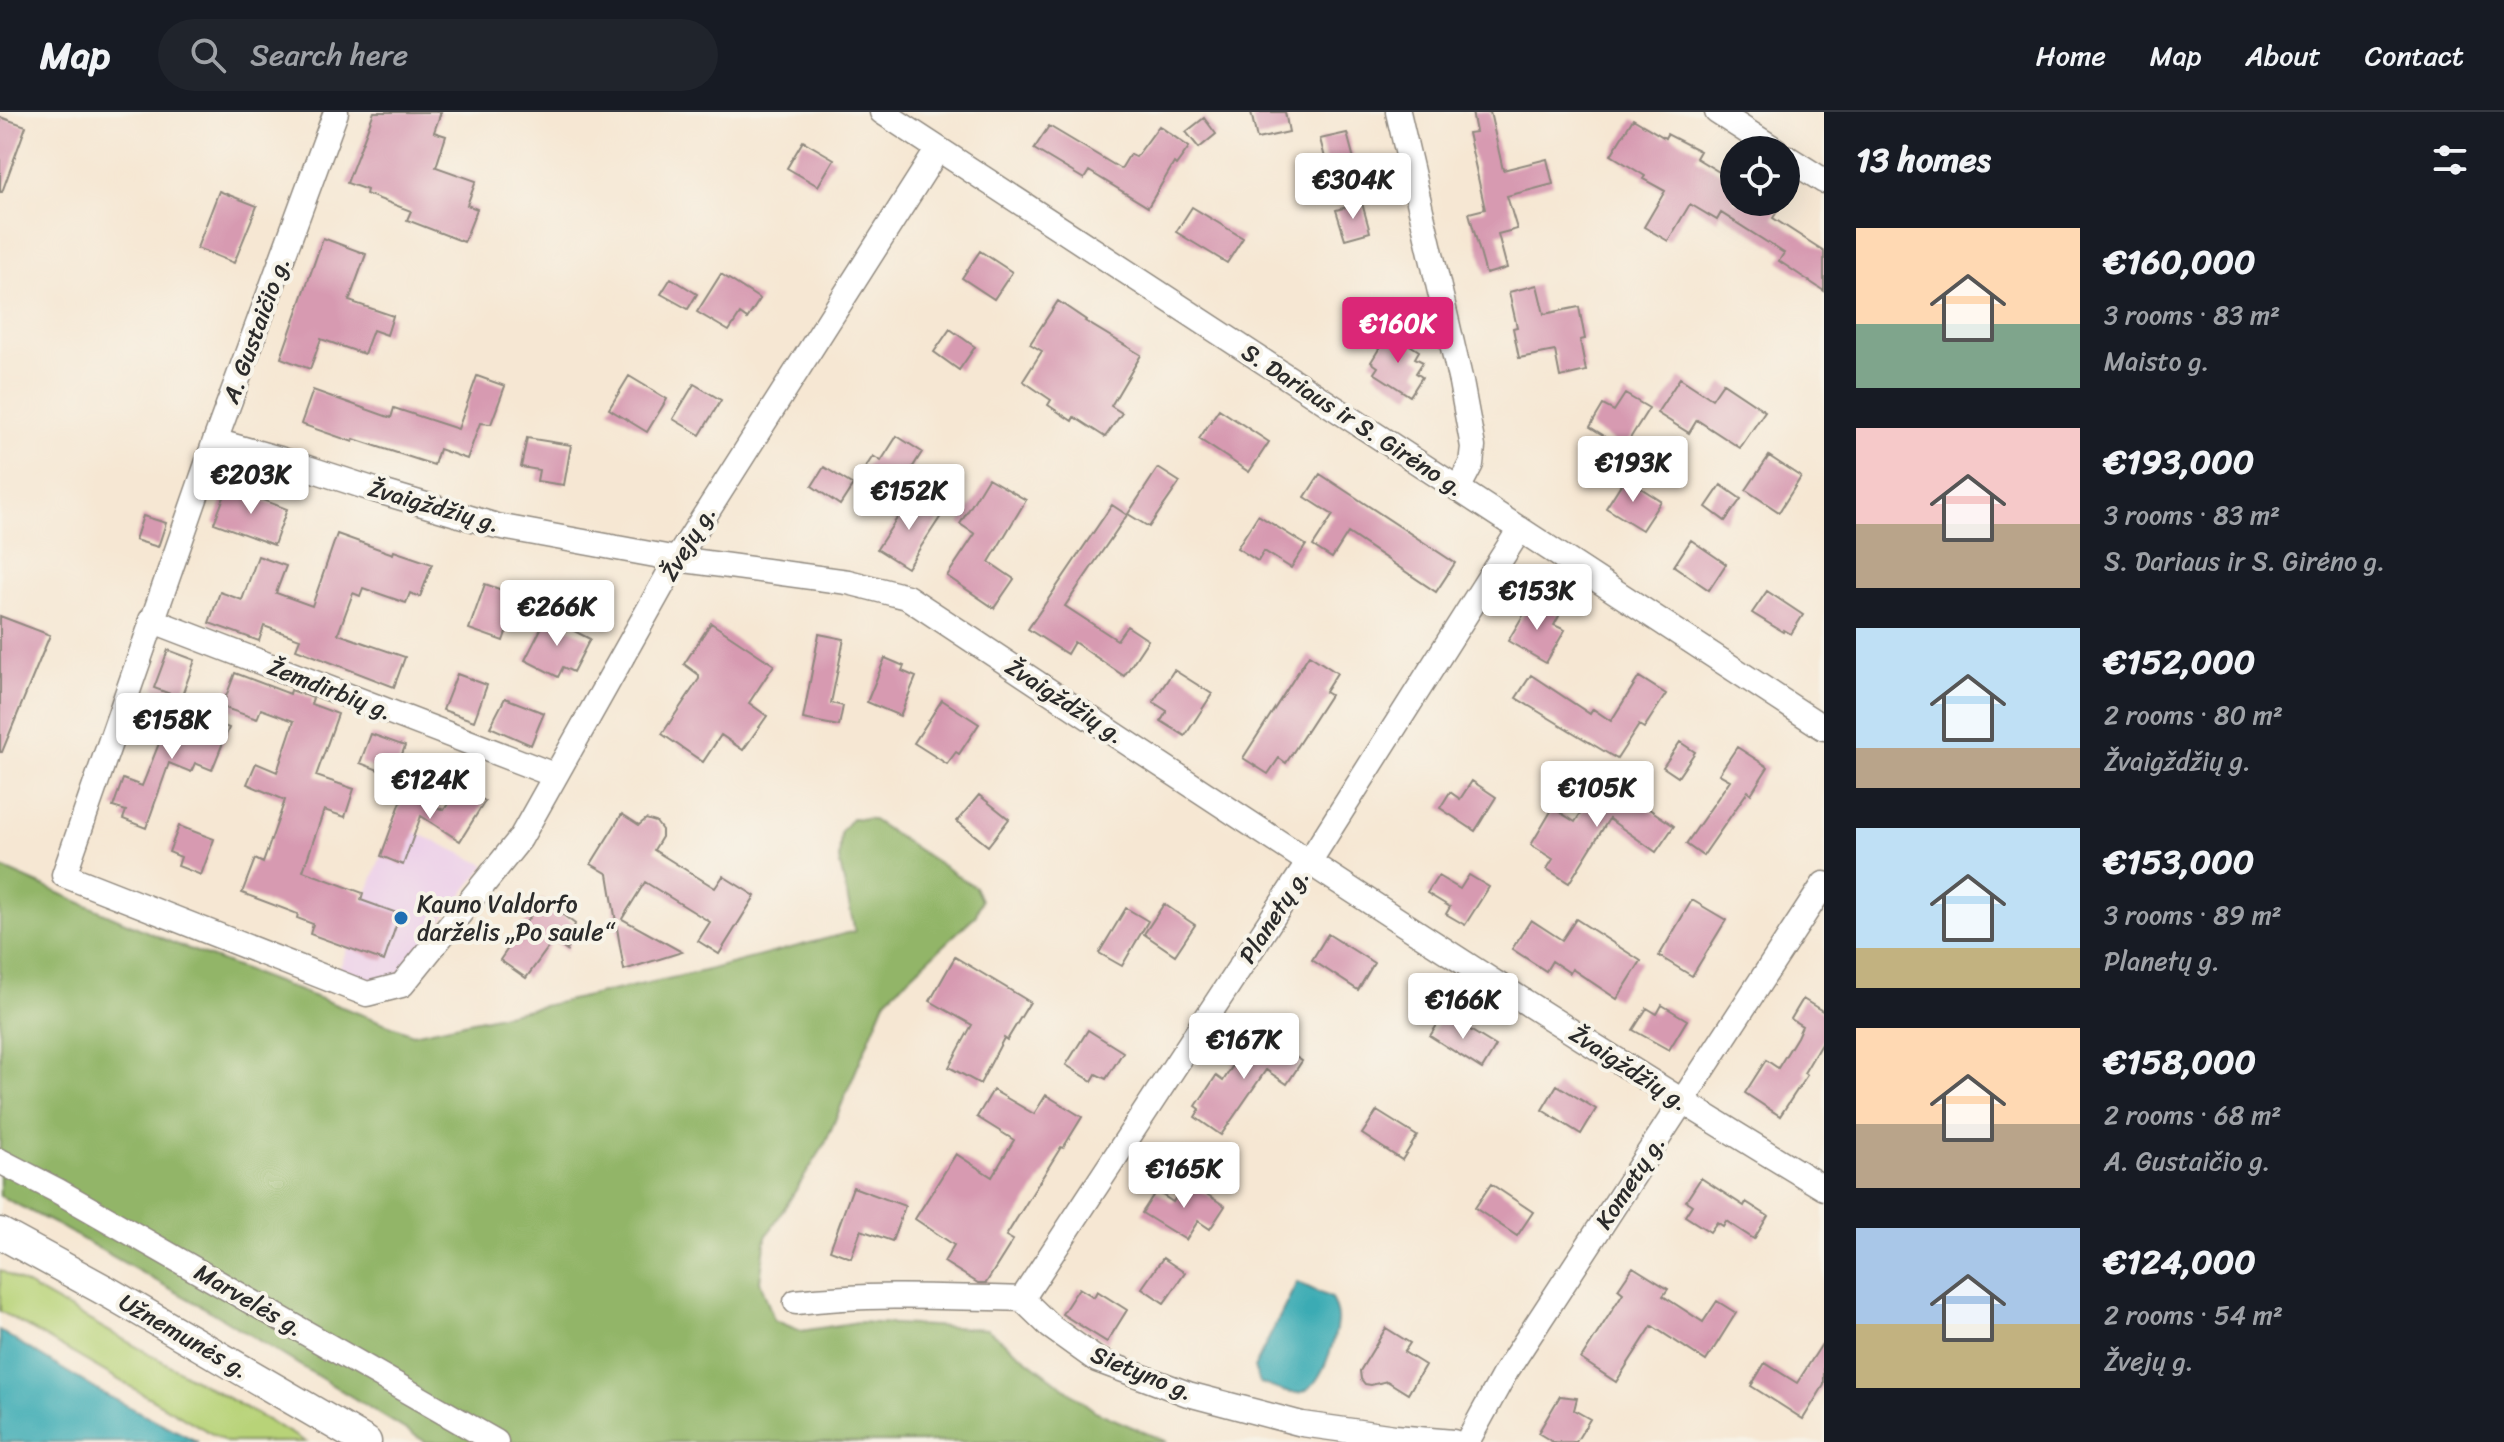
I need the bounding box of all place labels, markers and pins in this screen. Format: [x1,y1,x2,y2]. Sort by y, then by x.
pin: €304K [1297,153,1409,221]
pin: €160K [1342,297,1454,365]
pin: €193K [1577,436,1689,504]
pin: €203K [195,448,307,516]
pin: €152K [853,464,965,532]
pin: €153K [1481,564,1593,632]
pin: €266K [501,580,613,648]
pin: €158K [116,693,228,761]
pin: €124K [374,753,486,821]
pin: €105K [1541,761,1653,829]
place label: Kauno Valdorfo darželis „Po saule“ [417,883,616,953]
marker: Kauno Valdorfo darželis „Po saule“ [392,909,410,927]
pin: €166K [1407,973,1519,1041]
pin: €167K [1188,1013,1300,1081]
pin: €165K [1128,1142,1240,1210]

